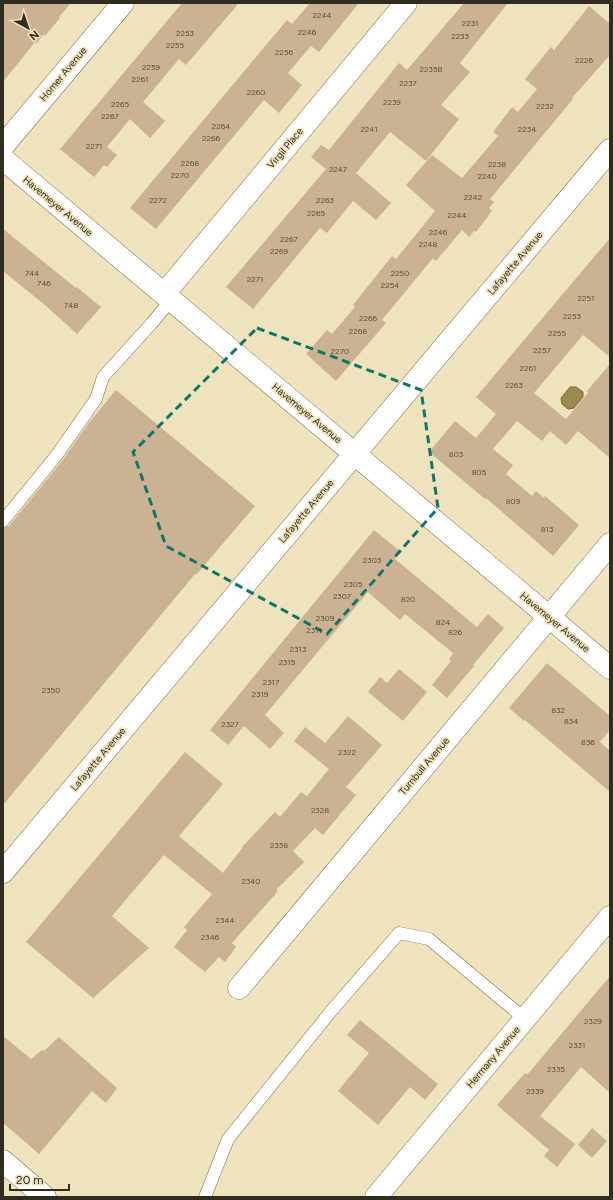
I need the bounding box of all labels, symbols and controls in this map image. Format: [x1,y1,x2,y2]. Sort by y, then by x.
north arrow [8,8,48,48]
house number: 2244 [313,10,331,20]
house number: 2231 [462,18,478,28]
house number: 2246 [298,27,317,37]
text: N [27,28,42,43]
house number: 2253 [176,28,194,38]
house number: 2233 [451,31,469,41]
house number: 2255 [166,40,184,50]
street label: Homer Avenue [37,44,90,104]
house number: 2256 [275,47,294,57]
house number: 2226 [575,55,593,65]
house number: 2259 [142,62,161,72]
house number: 2235B [420,64,442,74]
house number: 2261 [132,74,148,84]
house number: 2237 [399,78,417,88]
house number: 2260 [247,87,265,97]
house number: 2239 [383,97,401,107]
house number: 2265 [111,99,129,109]
house number: 2232 [536,101,554,111]
house number: 2267 [101,111,120,121]
house number: 2264 [212,121,230,131]
street label: Virgil Place [264,124,306,171]
house number: 2241 [360,124,378,134]
house number: 2234 [518,124,536,134]
house number: 2266 [202,133,220,143]
house number: 2271 [86,141,102,151]
house number: 2268 [181,158,199,168]
house number: 2238 [488,159,506,169]
house number: 2247 [329,164,348,174]
house number: 2270 [171,170,189,180]
house number: 2240 [477,171,497,181]
street label: Havemeyer Avenue [20,173,96,239]
house number: 2242 [464,192,482,202]
house number: 2272 [149,195,167,205]
house number: 2263 [316,195,334,205]
house number: 2265 [307,208,325,218]
house number: 2244 [448,210,466,220]
house number: 2246 [429,227,448,237]
street label: Lafayette Avenue [485,228,546,297]
house number: 2267 [280,234,299,244]
house number: 2248 [419,239,437,249]
house number: 2269 [270,246,288,256]
house number: 744 [25,268,39,278]
house number: 2250 [391,268,409,278]
house number: 2271 [247,274,263,284]
house number: 746 [37,278,51,288]
house number: 2254 [381,280,399,290]
house number: 2251 [578,293,594,303]
house number: 748 [64,300,78,310]
house number: 2253 [563,311,581,321]
house number: 2266 [359,313,377,323]
house number: 2268 [349,326,367,336]
house number: 2255 [548,328,566,338]
house number: 2257 [533,345,552,355]
house number: 2270 [331,346,349,356]
house number: 2261 [520,363,536,373]
street label: Havemeyer Avenue [269,380,345,446]
house number: 2263 [505,380,523,390]
house number: 803 [449,449,463,459]
house number: 805 [472,467,487,477]
street label: Lafayette Avenue [276,476,337,545]
house number: 809 [506,496,521,506]
house number: 813 [541,524,553,534]
house number: 2303 [363,555,381,565]
house number: 2305 [344,579,363,589]
street label: Havemeyer Avenue [517,589,593,655]
house number: 2307 [333,591,352,601]
house number: 820 [401,594,415,604]
house number: 2309 [316,613,335,623]
house number: 824 [436,617,450,627]
house number: 2311 [306,625,322,635]
house number: 826 [448,627,462,637]
house number: 2313 [290,644,306,654]
house number: 2315 [279,657,296,667]
house number: 2317 [263,677,280,687]
house number: 2350 [42,685,60,695]
house number: 2319 [252,689,269,699]
house number: 832 [551,705,565,715]
house number: 834 [564,716,578,726]
house number: 2327 [221,719,239,729]
street label: Lafayette Avenue [68,724,129,793]
street label: Turnbull Avenue [396,734,452,798]
house number: 836 [581,737,595,747]
house number: 2322 [338,747,356,757]
house number: 2328 [311,805,329,815]
house number: 2338 [270,840,288,850]
house number: 2340 [242,876,260,886]
house number: 2344 [216,915,234,925]
house number: 2346 [201,932,220,942]
house number: 2329 [584,1016,602,1026]
street label: Hermany Avenue [463,1023,523,1091]
house number: 2331 [569,1040,585,1050]
house number: 2335 [547,1064,565,1074]
house number: 2339 [526,1086,544,1096]
scale bar [10,1166,69,1192]
text: 20 m [16,1173,44,1187]

